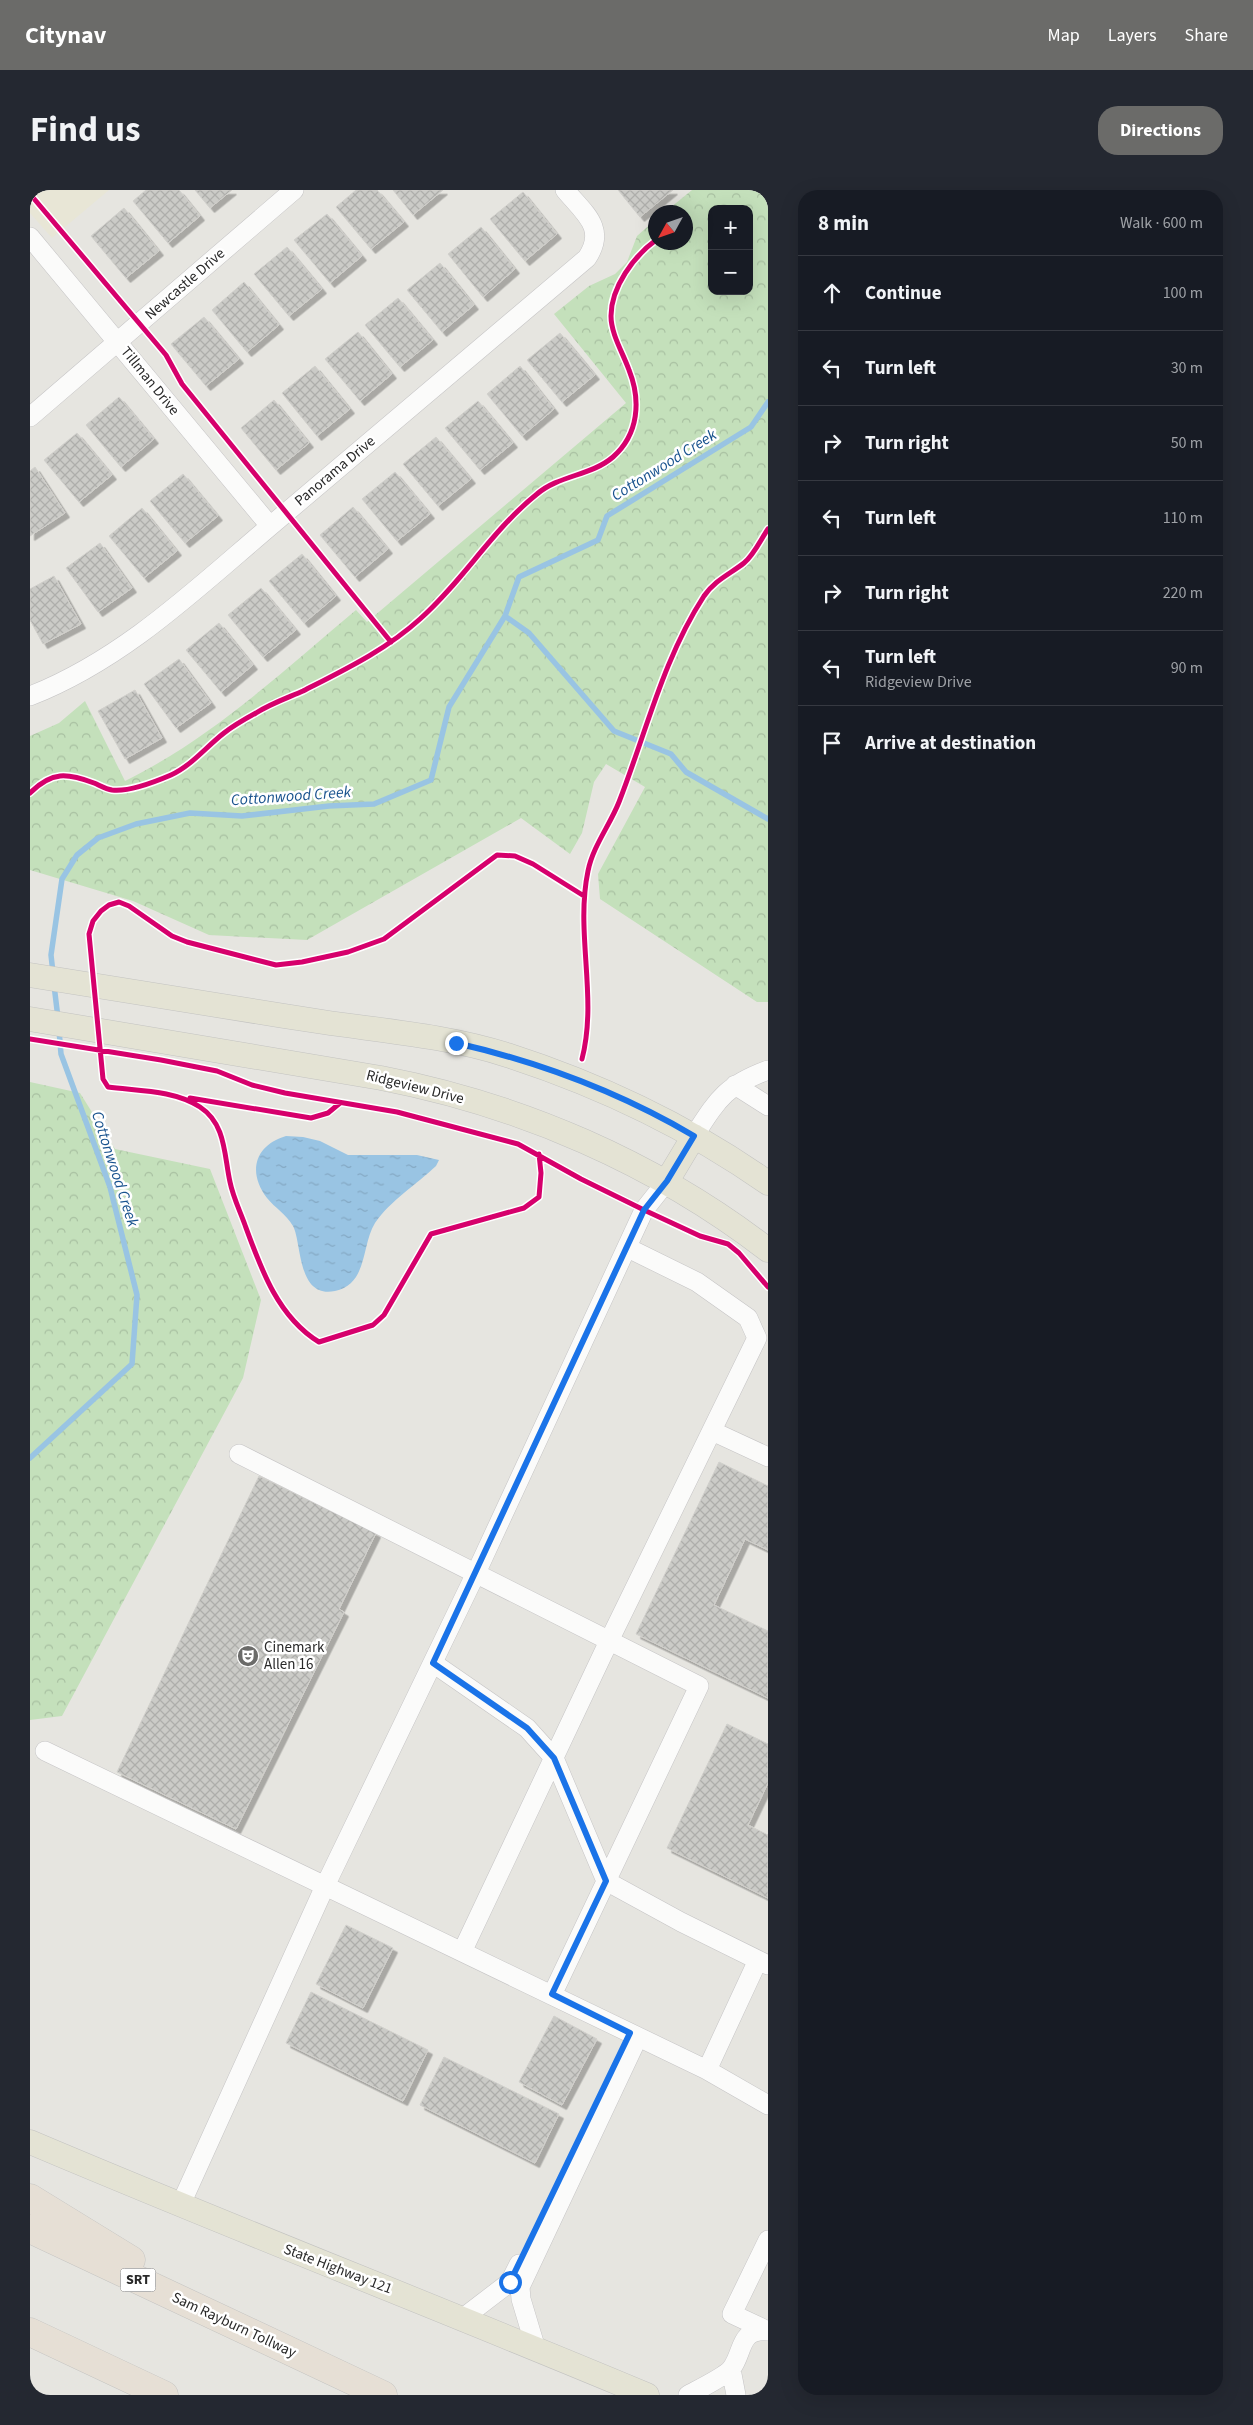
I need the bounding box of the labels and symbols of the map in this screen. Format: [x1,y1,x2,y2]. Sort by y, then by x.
north arrow [648,205,693,250]
street label: Newcastle Drive [140,243,230,325]
street label: Tillman Drive [116,342,184,420]
water label: Cottonwood Creek [607,424,721,506]
street label: Panorama Drive [290,431,380,511]
water label: Cottonwood Creek [230,781,352,811]
route end [445,1032,468,1055]
street label: Ridgeview Drive [364,1065,466,1109]
water label: Cottonwood Creek [86,1108,144,1230]
place label: Cinemark Allen 16 [264,1637,325,1675]
theatre icon: Cinemark Allen 16 [236,1644,260,1668]
street label: State Highway 121 [281,2239,395,2299]
road number: SRT [120,2268,156,2292]
route start [499,2271,522,2294]
street label: Sam Rayburn Tollway [168,2287,300,2363]

